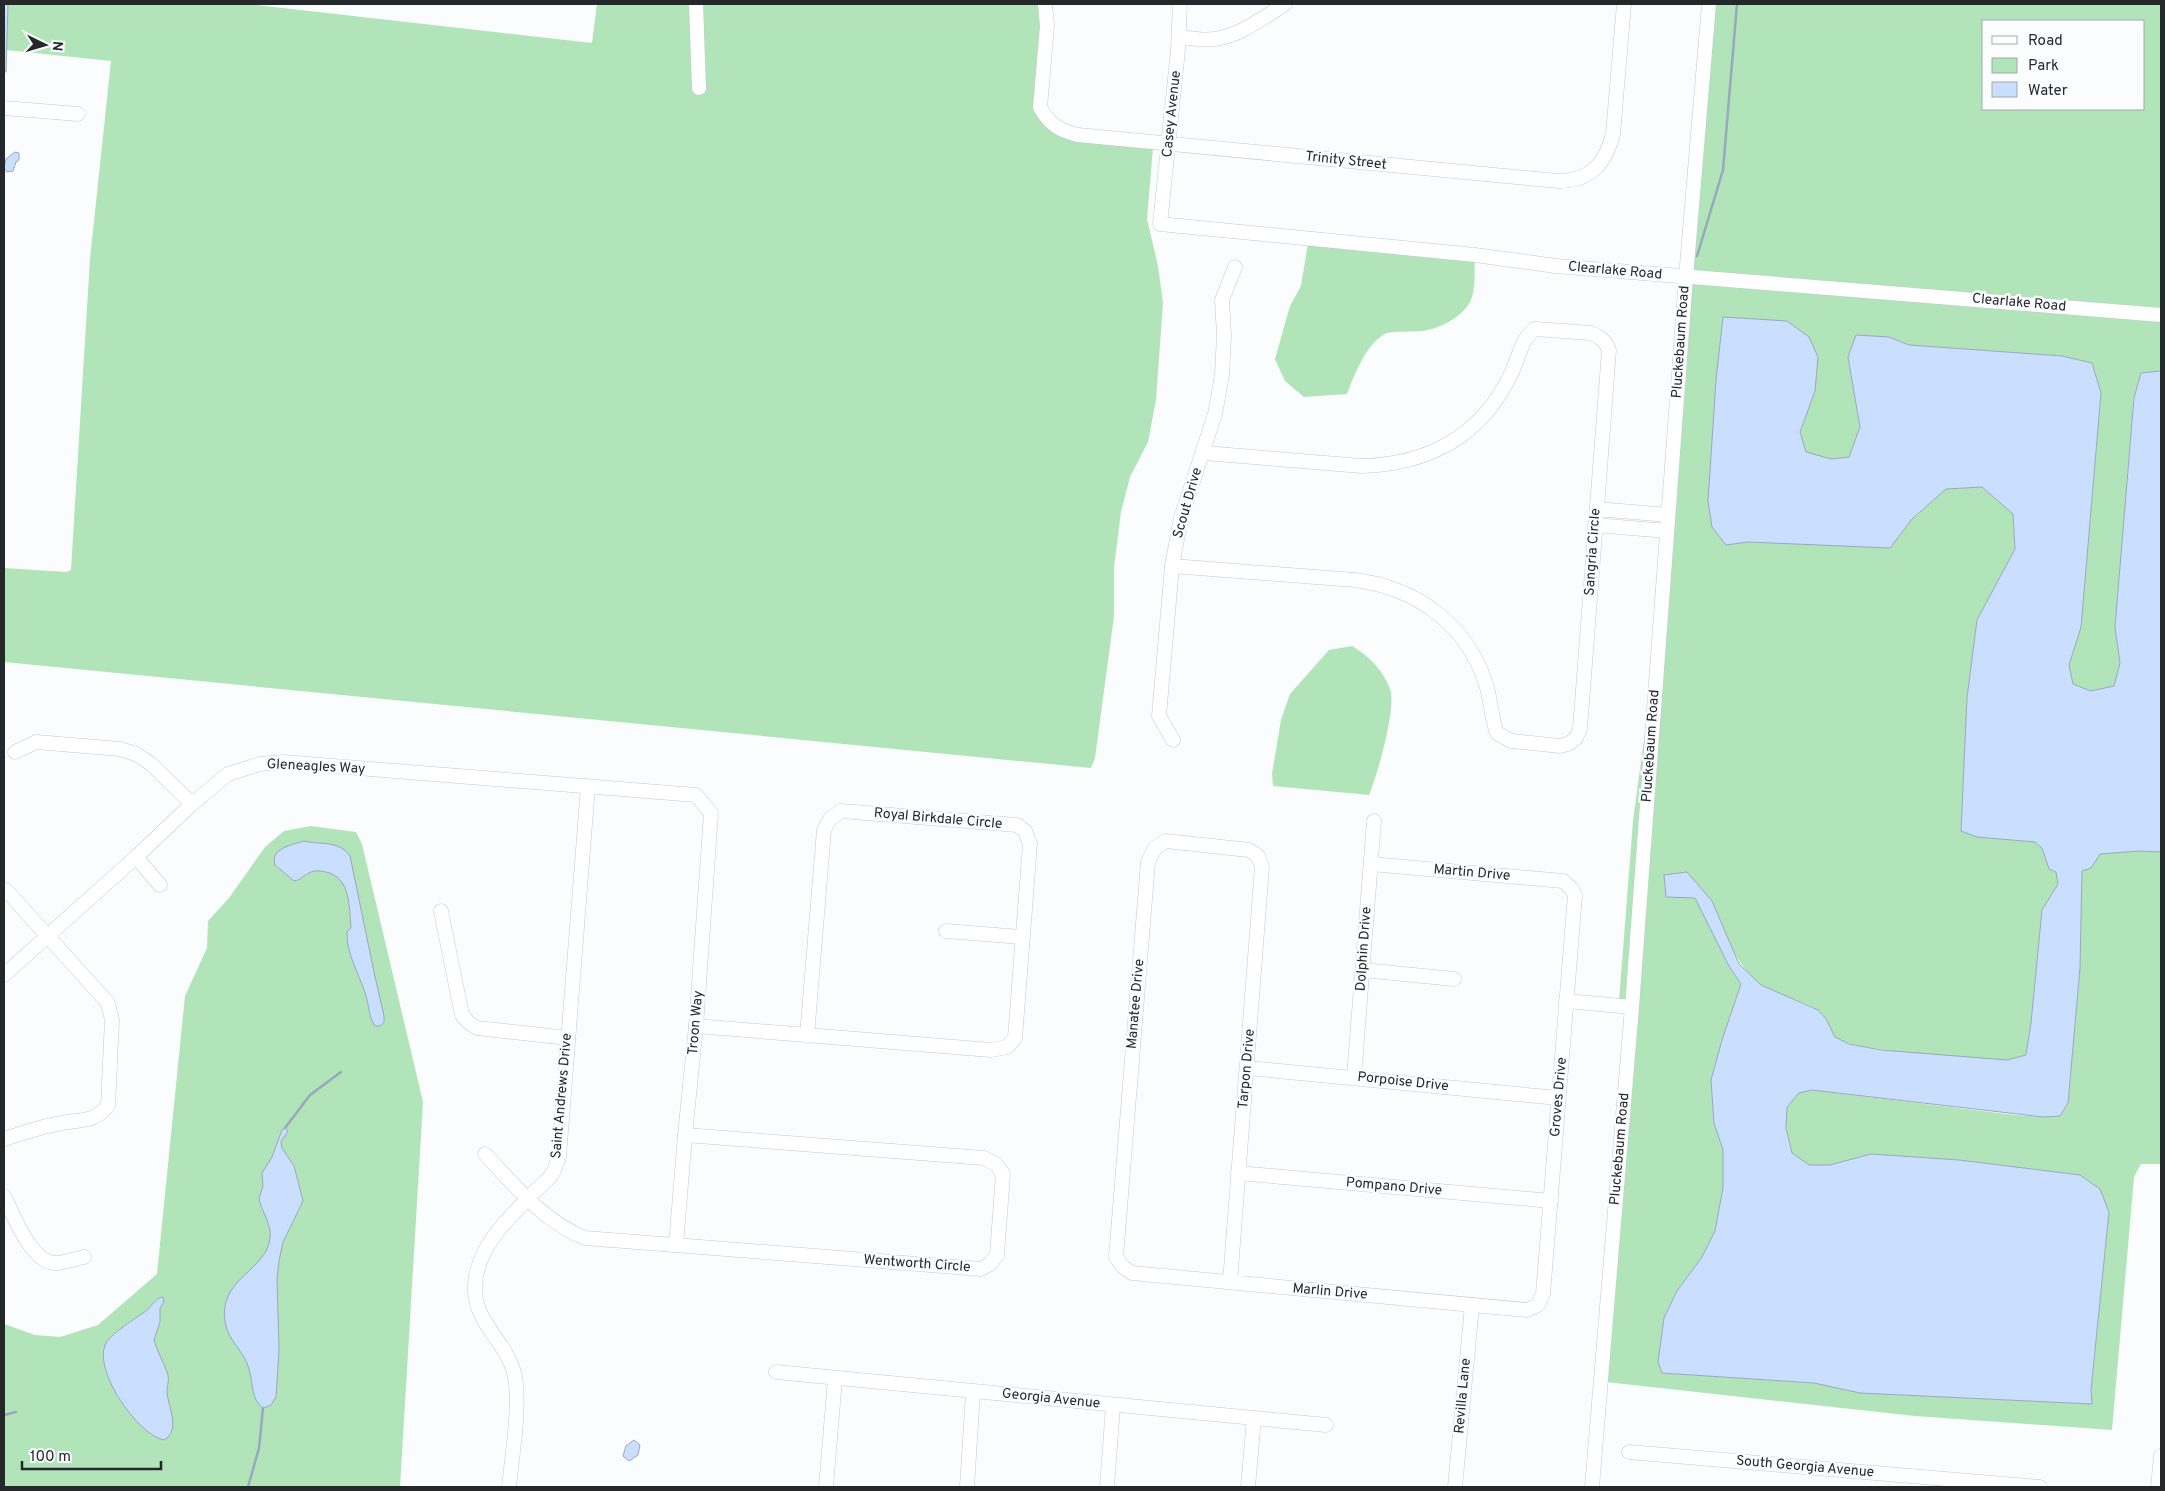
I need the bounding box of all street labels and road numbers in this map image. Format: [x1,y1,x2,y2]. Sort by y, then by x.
street label: Casey Avenue [1159,70,1185,158]
street label: Trinity Street [1305,148,1387,174]
street label: Clearlake Road [1567,258,1663,284]
street label: Pluckebaum Road [1669,285,1693,399]
street label: Clearlake Road [1971,290,2067,316]
street label: Scout Drive [1170,466,1206,540]
street label: Sangria Circle [1581,508,1605,596]
street label: Pluckebaum Road [1639,689,1663,803]
street label: Gleneagles Way [266,756,366,778]
street label: Royal Birkdale Circle [873,805,1003,833]
street label: Martin Drive [1433,861,1511,885]
street label: Dolphin Drive [1353,906,1375,992]
street label: Manatee Drive [1124,958,1148,1050]
street label: Troon Way [685,990,707,1056]
street label: Tarpon Drive [1235,1028,1259,1110]
street label: Saint Andrews Drive [548,1033,576,1159]
street label: Groves Drive [1547,1056,1571,1138]
street label: Porpoise Drive [1356,1069,1450,1095]
street label: Pluckebaum Road [1607,1092,1633,1206]
street label: Pompano Drive [1345,1174,1443,1200]
street label: Wentworth Circle [863,1252,971,1276]
street label: Marlin Drive [1292,1280,1368,1304]
street label: Revilla Lane [1451,1357,1475,1435]
street label: Georgia Avenue [1001,1385,1101,1413]
street label: South Georgia Avenue [1735,1452,1875,1482]

